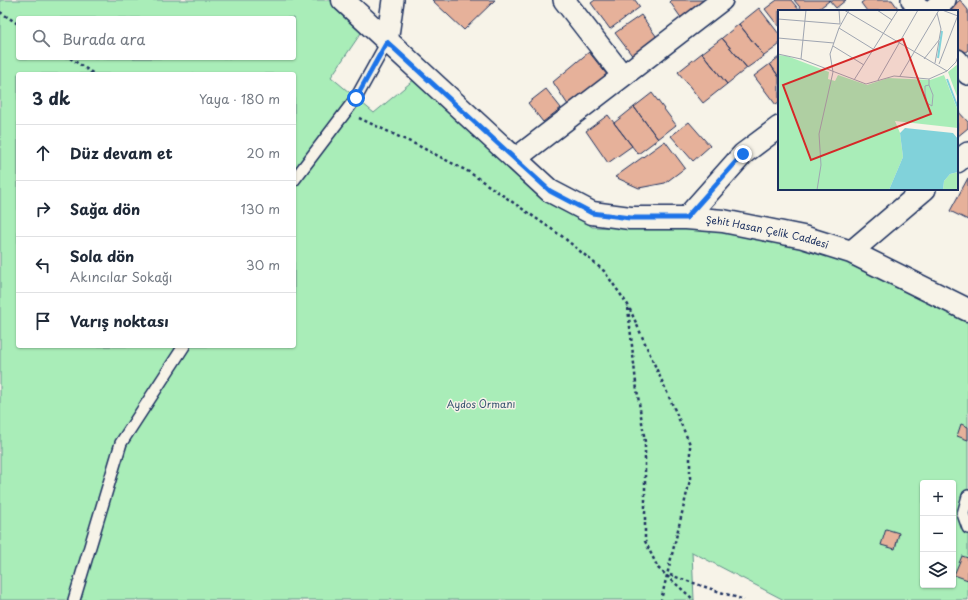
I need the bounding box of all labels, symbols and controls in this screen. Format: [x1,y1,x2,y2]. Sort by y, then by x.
inset map [778,10,958,190]
search box [16,16,296,60]
icon: search [30,27,52,49]
text: Burada ara [62,27,145,50]
text: 3 dk [32,85,70,111]
text: Yaya · 180 m [199,89,280,108]
route start [347,89,365,107]
text: Düz devam et [70,141,173,164]
icon: ahead [32,142,54,164]
text: 20 m [246,143,280,162]
route end [734,145,752,163]
text: Sağa dön [70,197,140,220]
icon: right [32,198,54,220]
text: 130 m [241,199,280,218]
street label: Şehit Hasan Çelik Caddesi [705,212,831,252]
text: Sola dön [70,244,134,267]
icon: left [32,254,54,276]
text: 30 m [246,255,280,274]
text: Akıncılar Sokağı [70,267,172,286]
text: Varış noktası [70,309,169,332]
icon: arrive [32,310,54,332]
park label: Aydos Ormanı [447,396,515,412]
map controls [920,480,956,588]
button: + [920,480,956,516]
button: − [920,516,956,552]
button: layers [920,552,956,588]

